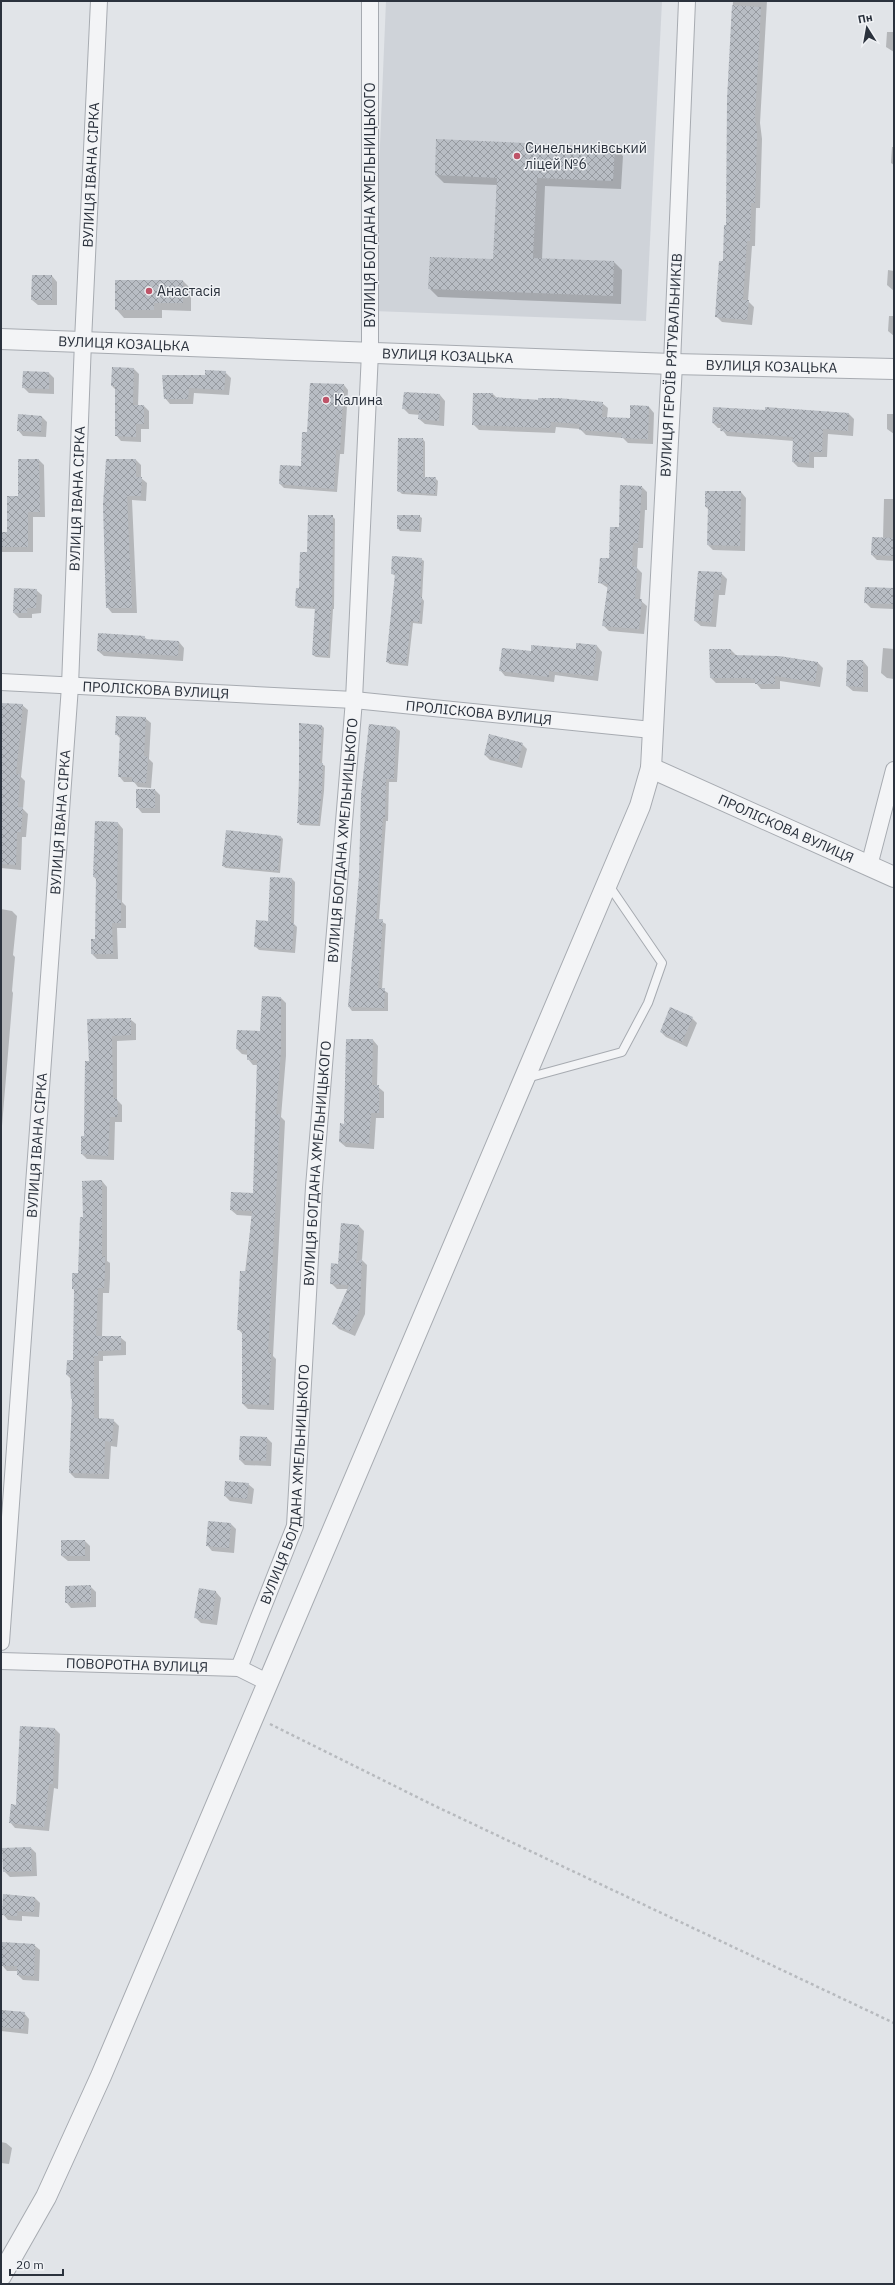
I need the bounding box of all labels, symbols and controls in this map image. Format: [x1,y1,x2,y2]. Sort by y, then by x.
north arrow [847,8,887,48]
text: Пн [857,10,874,26]
street label: ВУЛИЦЯ БОГДАНА ХМЕЛЬНИЦЬКОГО [361,82,379,328]
street label: ВУЛИЦЯ ІВАНА СІРКА [78,102,103,248]
place label: Синельниківський ліцей №6 [525,139,647,173]
marker: Синельниківський ліцей №6 [512,151,522,161]
street label: ВУЛИЦЯ ГЕРОЇВ РЯТУВАЛЬНИКІВ [656,253,686,477]
place label: Анастасія [157,282,221,300]
marker: Анастасія [144,286,154,296]
street label: ВУЛИЦЯ КОЗАЦЬКА [58,332,190,355]
street label: ВУЛИЦЯ КОЗАЦЬКА [382,344,514,367]
street label: ВУЛИЦЯ КОЗАЦЬКА [706,356,837,377]
place label: Калина [334,391,383,409]
marker: Калина [321,395,331,405]
street label: ВУЛИЦЯ ІВАНА СІРКА [65,426,89,572]
street label: ПРОЛІСКОВА ВУЛИЦЯ [82,677,230,703]
street label: ПРОЛІСКОВА ВУЛИЦЯ [405,696,553,729]
street label: ВУЛИЦЯ БОГДАНА ХМЕЛЬНИЦЬКОГО [323,717,362,964]
street label: ВУЛИЦЯ ІВАНА СІРКА [46,749,74,895]
street label: ПРОЛІСКОВА ВУЛИЦЯ [715,790,857,867]
street label: ВУЛИЦЯ БОГДАНА ХМЕЛЬНИЦЬКОГО [299,1040,335,1286]
street label: ВУЛИЦЯ ІВАНА СІРКА [23,1072,51,1218]
street label: ВУЛИЦЯ БОГДАНА ХМЕЛЬНИЦЬКОГО [256,1363,313,1607]
street label: ПОВОРОТНА ВУЛИЦЯ [66,1654,208,1676]
scale bar [10,2251,63,2277]
text: 20 m [16,2257,44,2272]

